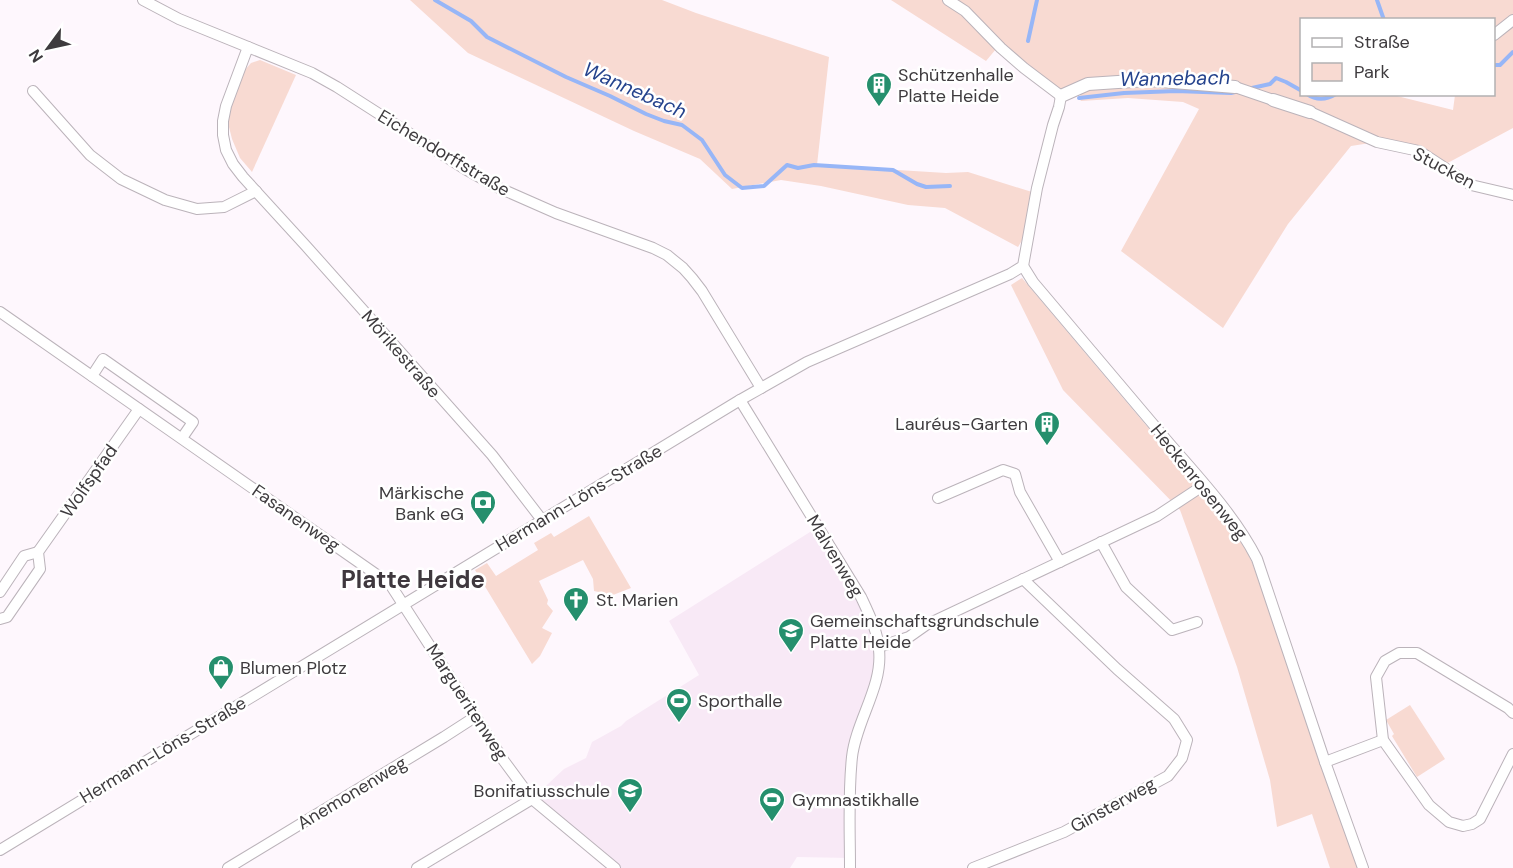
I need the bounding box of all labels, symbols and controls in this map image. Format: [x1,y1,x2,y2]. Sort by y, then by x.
north arrow [18,18,78,78]
legend [1300,18,1495,96]
text: Straße [1354,30,1410,54]
text: N [24,45,48,67]
water label: Wannebach [579,56,691,124]
text: Park [1354,60,1390,84]
place label: Schützenhalle Platte Heide [898,63,1014,108]
water label: Wannebach [1120,64,1230,92]
building icon: Schützenhalle Platte Heide [864,70,894,108]
street label: Eichendorffstraße [373,104,515,202]
street label: Stucken [1409,142,1479,194]
street label: Mörikestraße [356,305,446,403]
building icon: Lauréus-Garten [1032,409,1062,447]
place label: Lauréus-Garten [895,412,1028,436]
street label: Heckenrosenweg [1145,419,1253,545]
street label: Hermann-Löns-Straße [491,439,667,557]
street label: Wolfspfad [55,440,123,522]
street label: Fasanenweg [247,479,345,557]
place label: Märkische Bank eG [379,481,464,526]
bank icon: Märkische Bank eG [468,488,498,526]
street label: Malvenweg [801,510,869,602]
district label: Platte Heide [341,564,485,595]
church icon: St. Marien [561,585,591,623]
place label: St. Marien [596,588,678,612]
place label: Gemeinschaftsgrundschule Platte Heide [810,609,1039,654]
school or university icon: Gemeinschaftsgrundschule Platte Heide [776,616,806,654]
street label: Margueritenweg [420,639,514,765]
shop icon: Blumen Plotz [206,653,236,691]
place label: Blumen Plotz [240,656,347,680]
sports icon: Sporthalle [664,686,694,724]
place label: Sporthalle [698,689,783,713]
street label: Hermann-Löns-Straße [75,691,251,809]
street label: Anemonenweg [293,751,411,835]
street label: Ginsterweg [1066,772,1160,838]
school or university icon: Bonifatiusschule [615,776,645,814]
place label: Bonifatiusschule [474,779,610,803]
sports icon: Gymnastikhalle [757,785,787,823]
place label: Gymnastikhalle [792,788,919,812]

